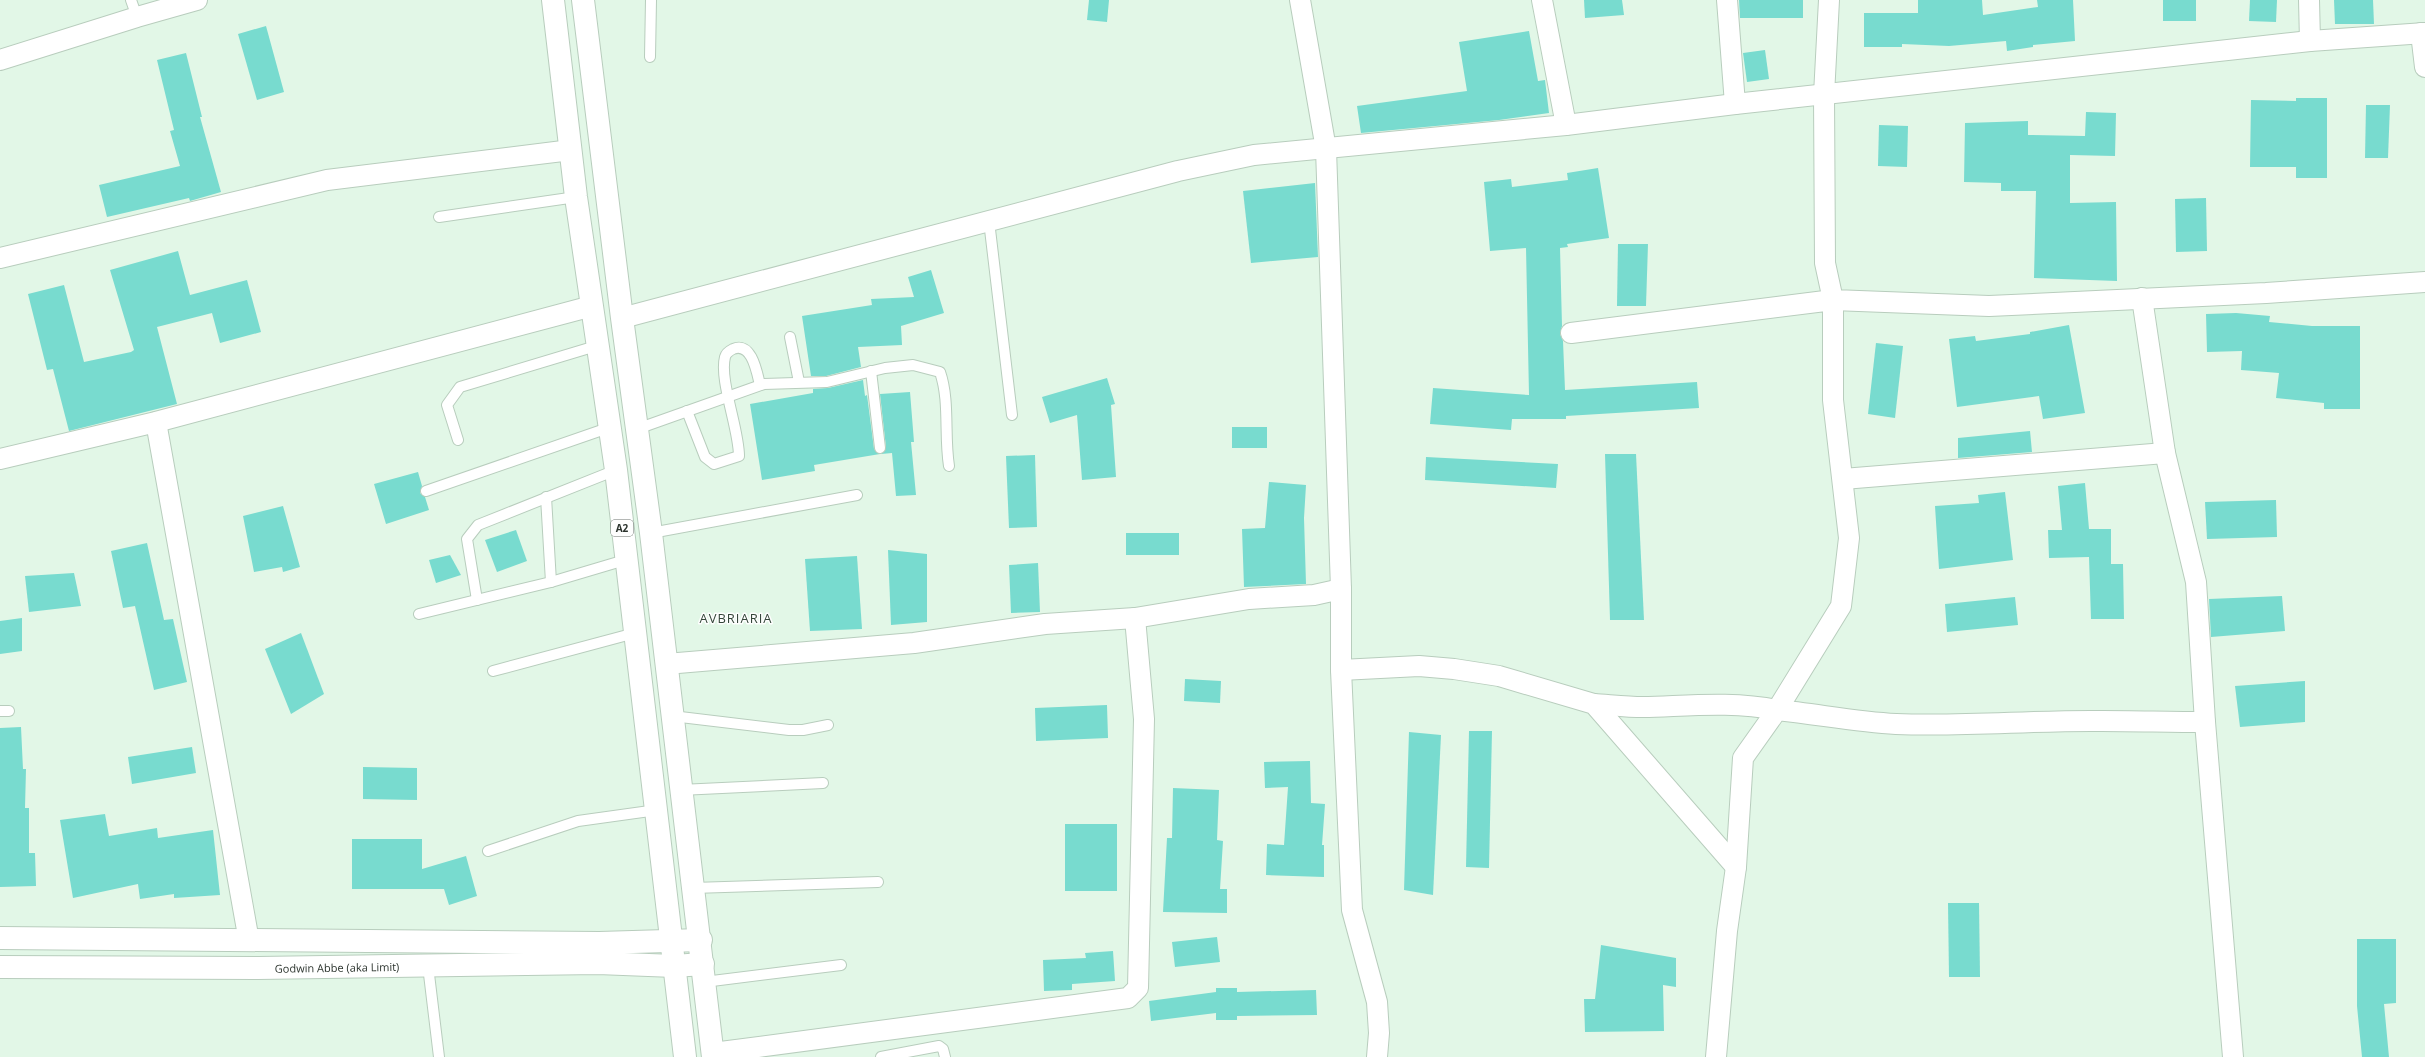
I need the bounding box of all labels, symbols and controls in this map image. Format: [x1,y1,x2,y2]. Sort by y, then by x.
road number: A2 [611,520,633,536]
district label: AVBRIARIA [699,609,773,627]
street label: Godwin Abbe (aka Limit) [275,958,399,975]

